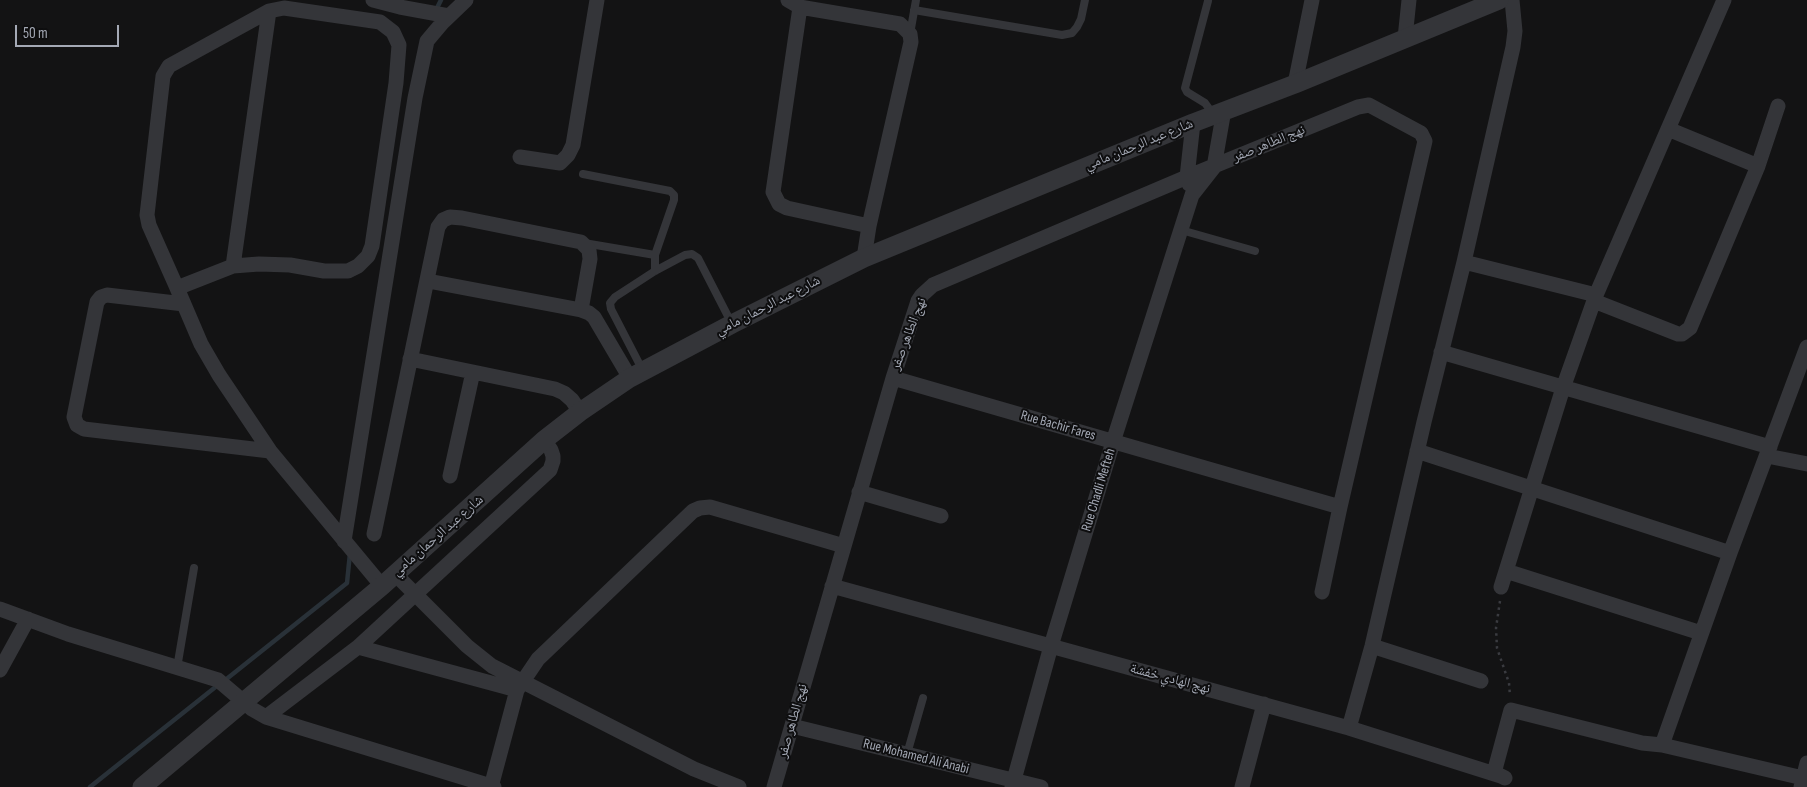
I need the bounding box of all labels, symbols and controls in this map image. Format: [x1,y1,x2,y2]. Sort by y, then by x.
scale bar [18,15,121,47]
text: 50 m [23,24,48,43]
street label: شارع عبد الرحمان مامي [1082,116,1196,174]
street label: نهج الطاهر صفر [1230,122,1308,166]
street label: شارع عبد الرحمان مامي [713,272,823,340]
street label: نهج الطاهر صفر [887,295,931,373]
street label: Rue Bachir Fares [1019,407,1097,445]
street label: Rue Chadli Mefteh [1078,447,1120,533]
street label: شارع عبد الرحمان مامي [389,492,487,580]
street label: نهج الهادي خفشة [1128,660,1212,698]
street label: نهج الطاهر صفر [774,682,812,760]
street label: Rue Mohamed Ali Anabi [861,736,971,778]

